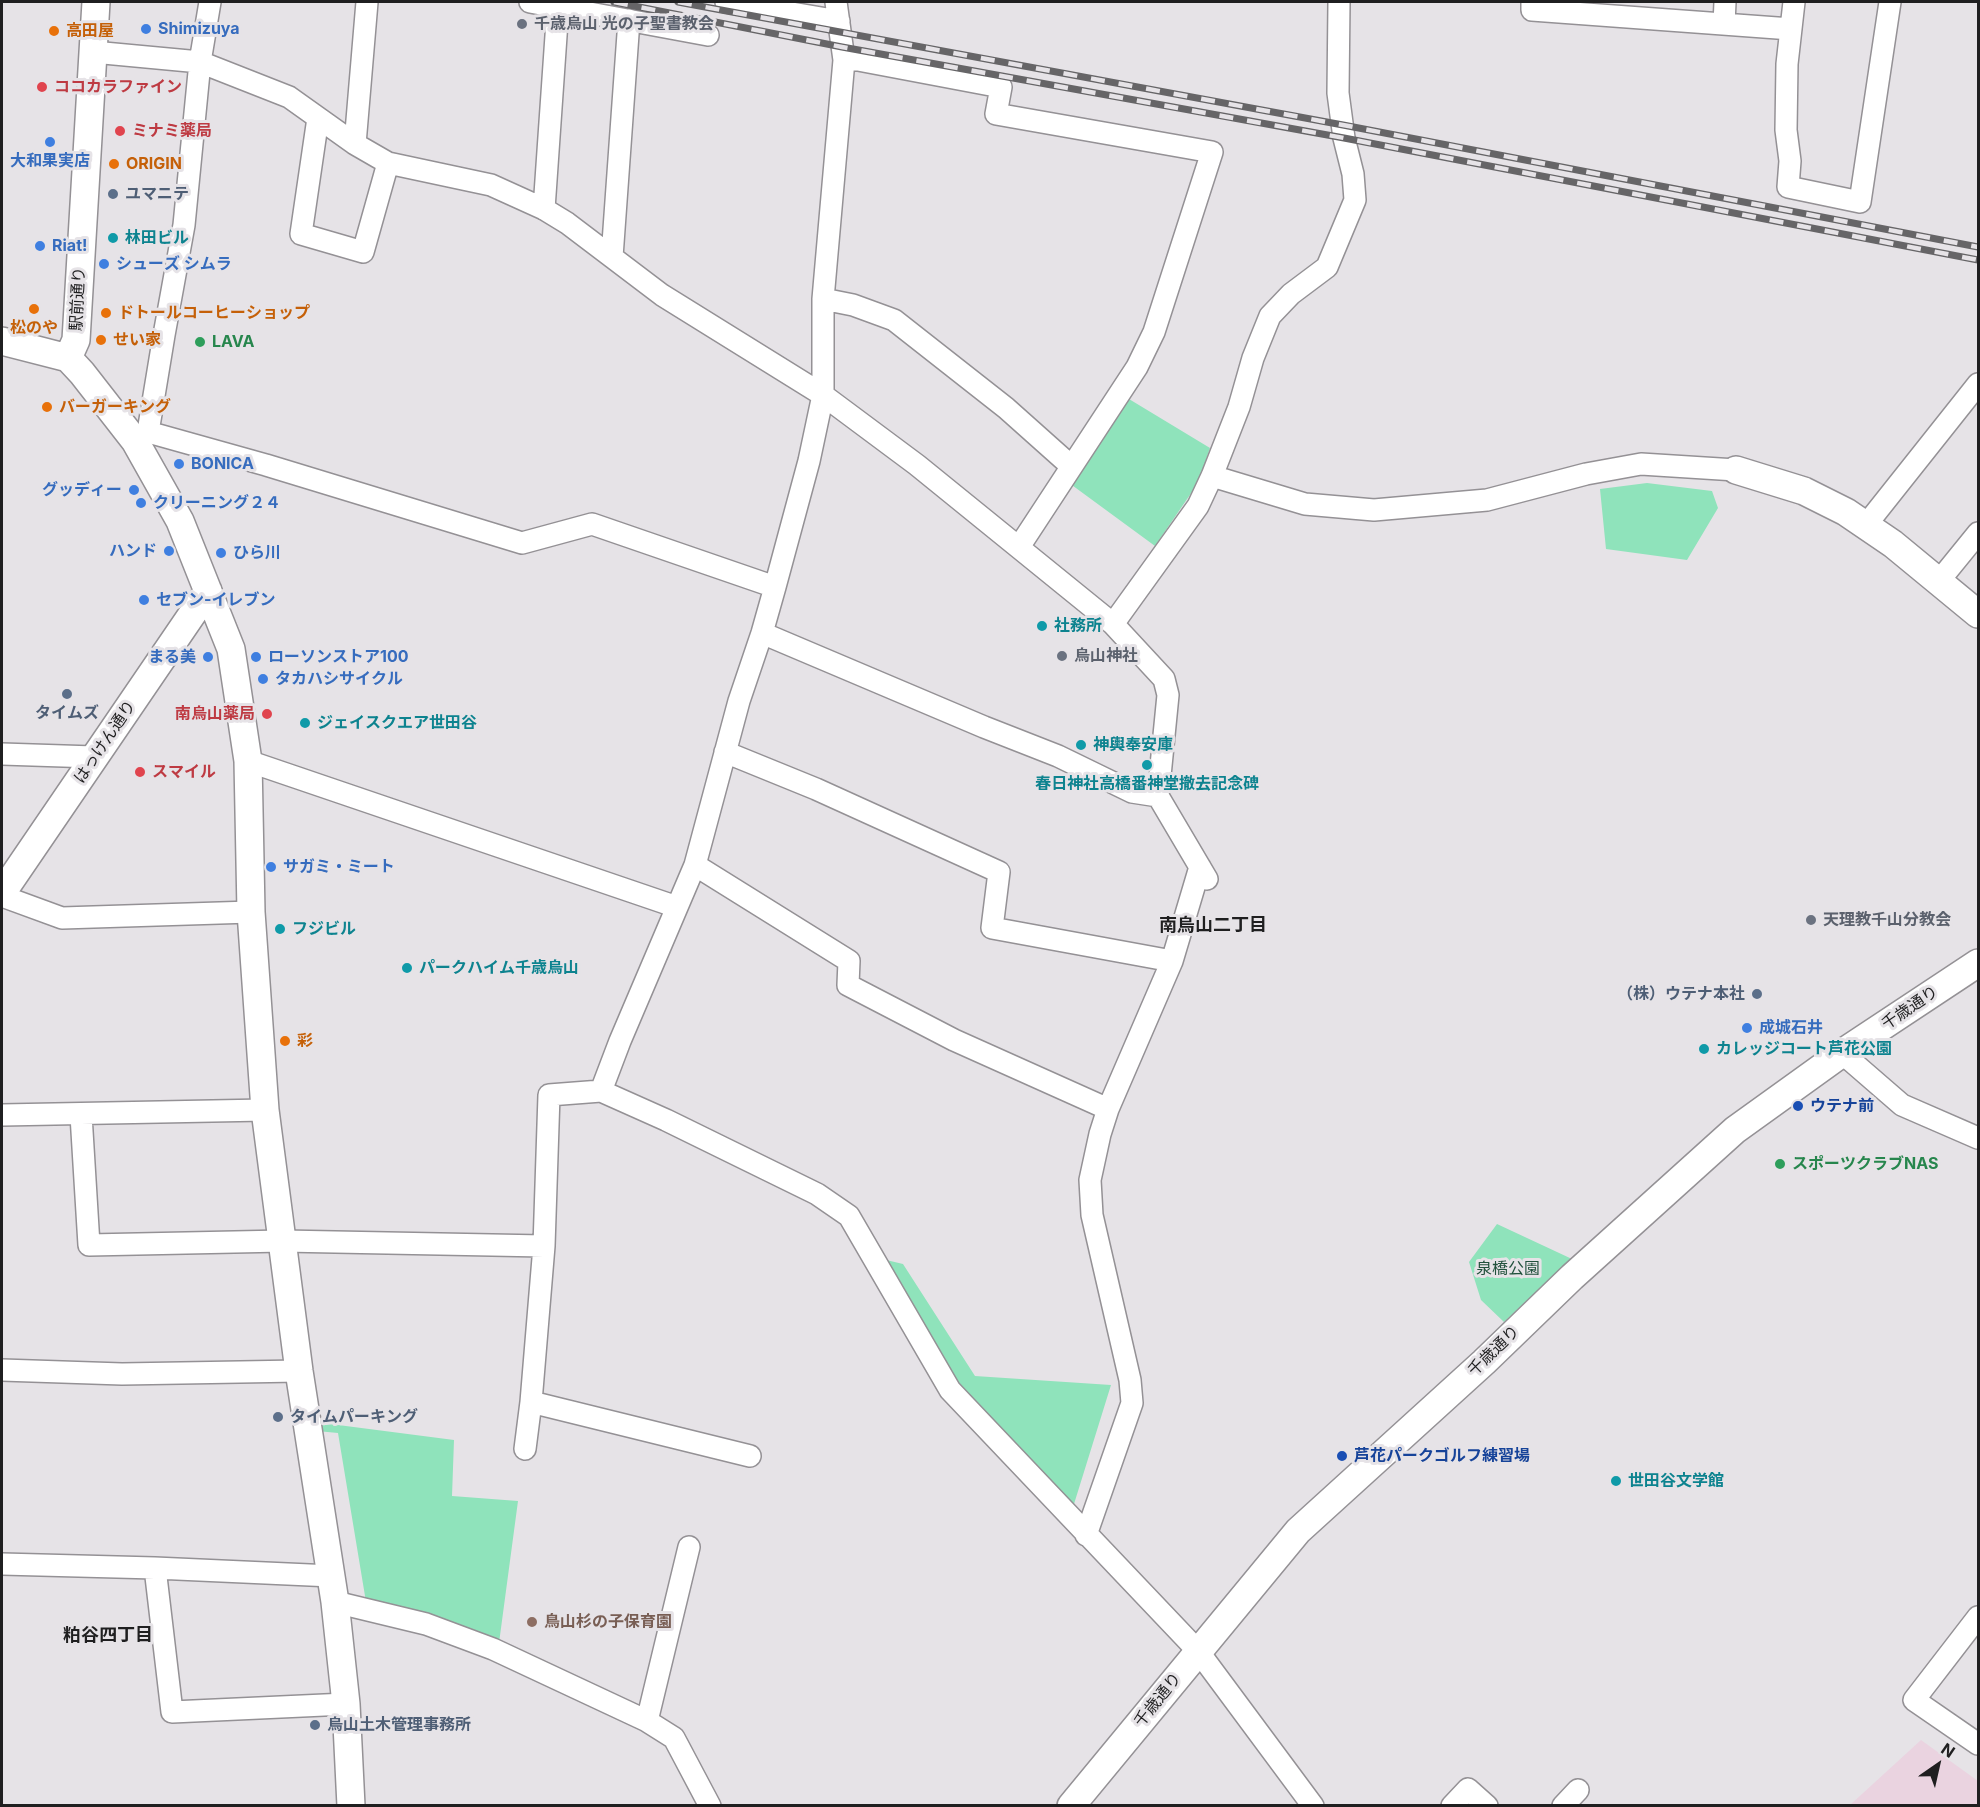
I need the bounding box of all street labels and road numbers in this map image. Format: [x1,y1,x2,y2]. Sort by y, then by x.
street label: 駅前通り [67,267,89,331]
street label: はっけん通り [70,697,140,787]
street label: 千歳通り [1878,982,1942,1034]
street label: 千歳通り [1464,1322,1524,1380]
street label: 千歳通り [1130,1669,1186,1731]

